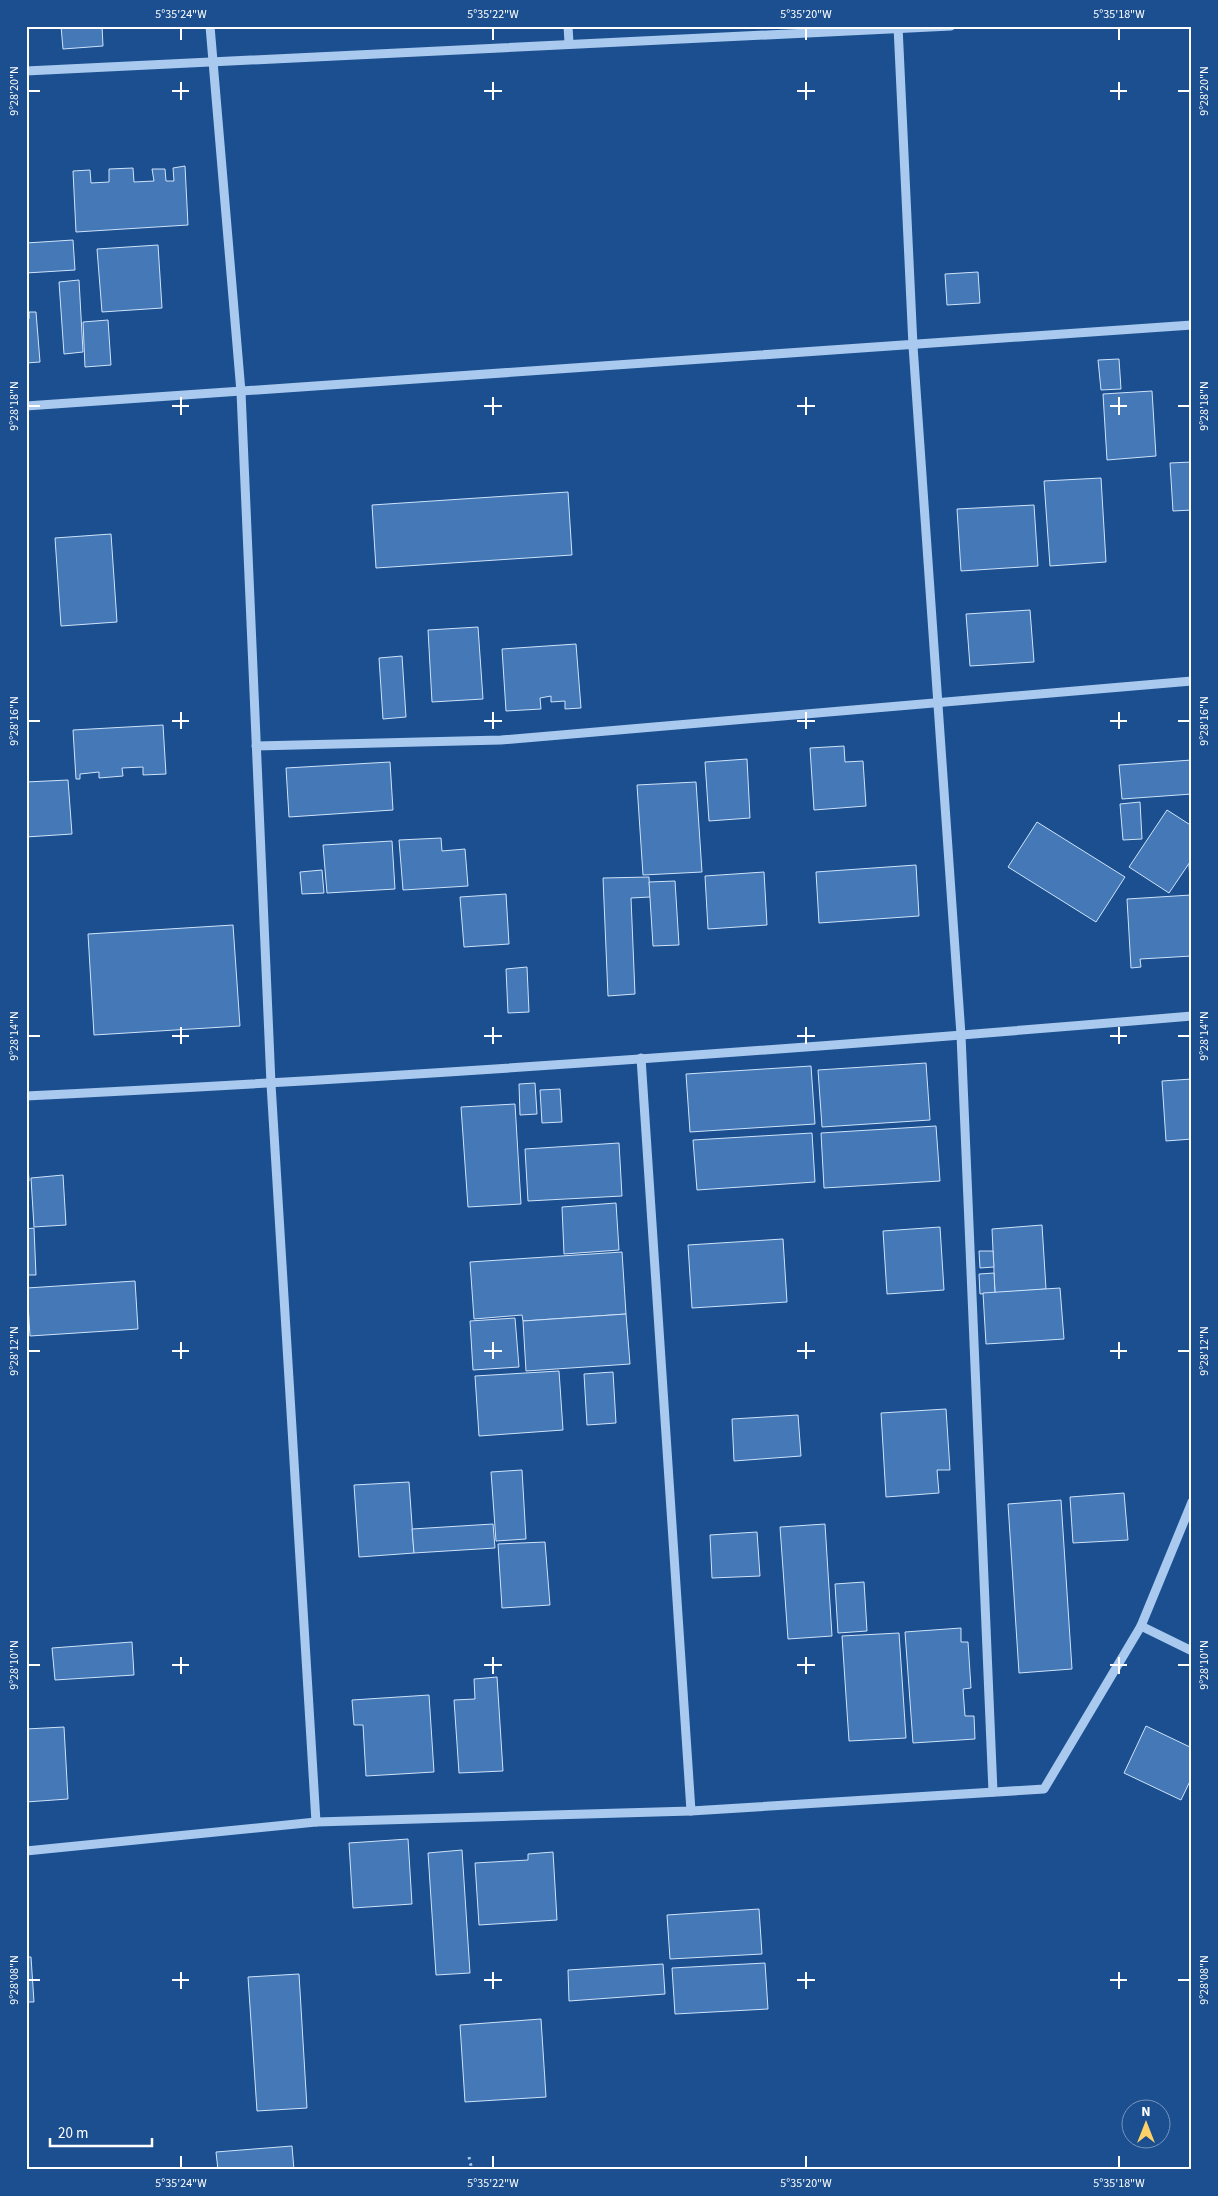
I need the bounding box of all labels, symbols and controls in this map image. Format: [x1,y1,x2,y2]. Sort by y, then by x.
text: 5°35'24"W [155,6,207,23]
text: 5°35'22"W [467,6,519,23]
text: 5°35'20"W [780,6,832,23]
text: 5°35'18"W [1093,6,1145,23]
text: 9°28'20"N [6,66,23,116]
text: 9°28'20"N [1196,66,1213,116]
text: 9°28'18"N [6,381,23,431]
text: 9°28'18"N [1196,381,1213,431]
text: 9°28'16"N [6,696,23,746]
text: 9°28'16"N [1196,696,1213,746]
text: 9°28'14"N [6,1011,23,1061]
text: 9°28'14"N [1196,1011,1213,1061]
text: 9°28'12"N [6,1326,23,1376]
text: 9°28'12"N [1196,1326,1213,1376]
text: 9°28'10"N [6,1640,23,1690]
text: 9°28'10"N [1196,1640,1213,1690]
text: 9°28'08"N [6,1955,23,2005]
text: 9°28'08"N [1196,1955,1213,2005]
north arrow [1120,2098,1170,2148]
text: N [1141,2102,1151,2122]
scale bar [50,2116,152,2148]
text: 20 m [58,2123,88,2144]
text: 5°35'24"W [155,2175,207,2192]
text: 5°35'22"W [467,2175,519,2192]
text: 5°35'20"W [780,2175,832,2192]
text: 5°35'18"W [1093,2175,1145,2192]

